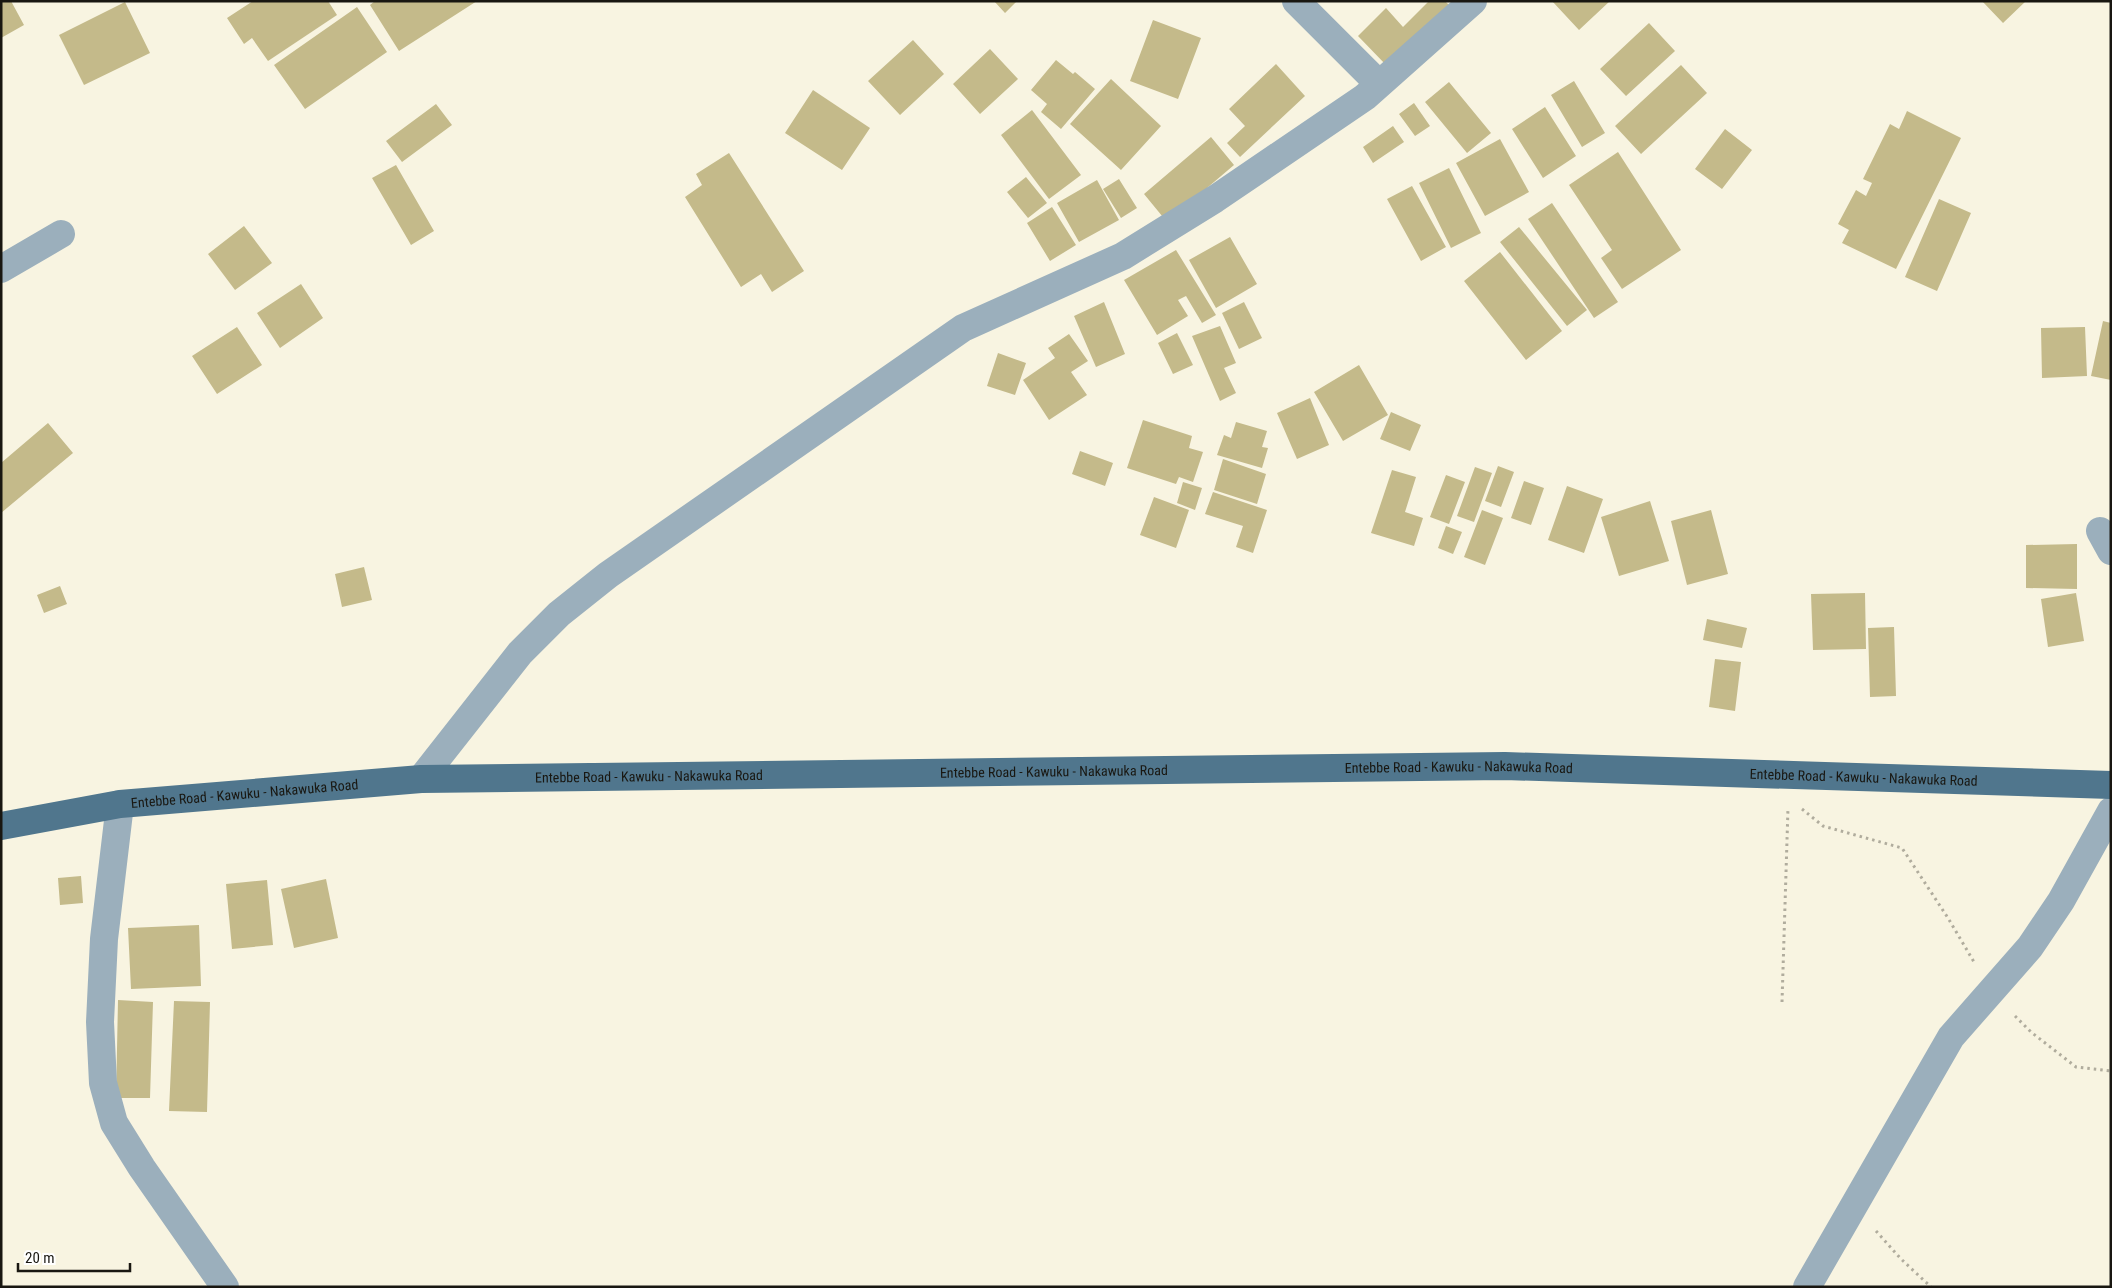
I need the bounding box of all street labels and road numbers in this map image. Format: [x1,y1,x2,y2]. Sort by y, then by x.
street label: Entebbe Road - Kawuku - Nakawuka Road [1345,758,1573,776]
street label: Entebbe Road - Kawuku - Nakawuka Road [940,762,1168,781]
street label: Entebbe Road - Kawuku - Nakawuka Road [1749,766,1978,789]
street label: Entebbe Road - Kawuku - Nakawuka Road [535,767,763,786]
street label: Entebbe Road - Kawuku - Nakawuka Road [130,776,359,811]

